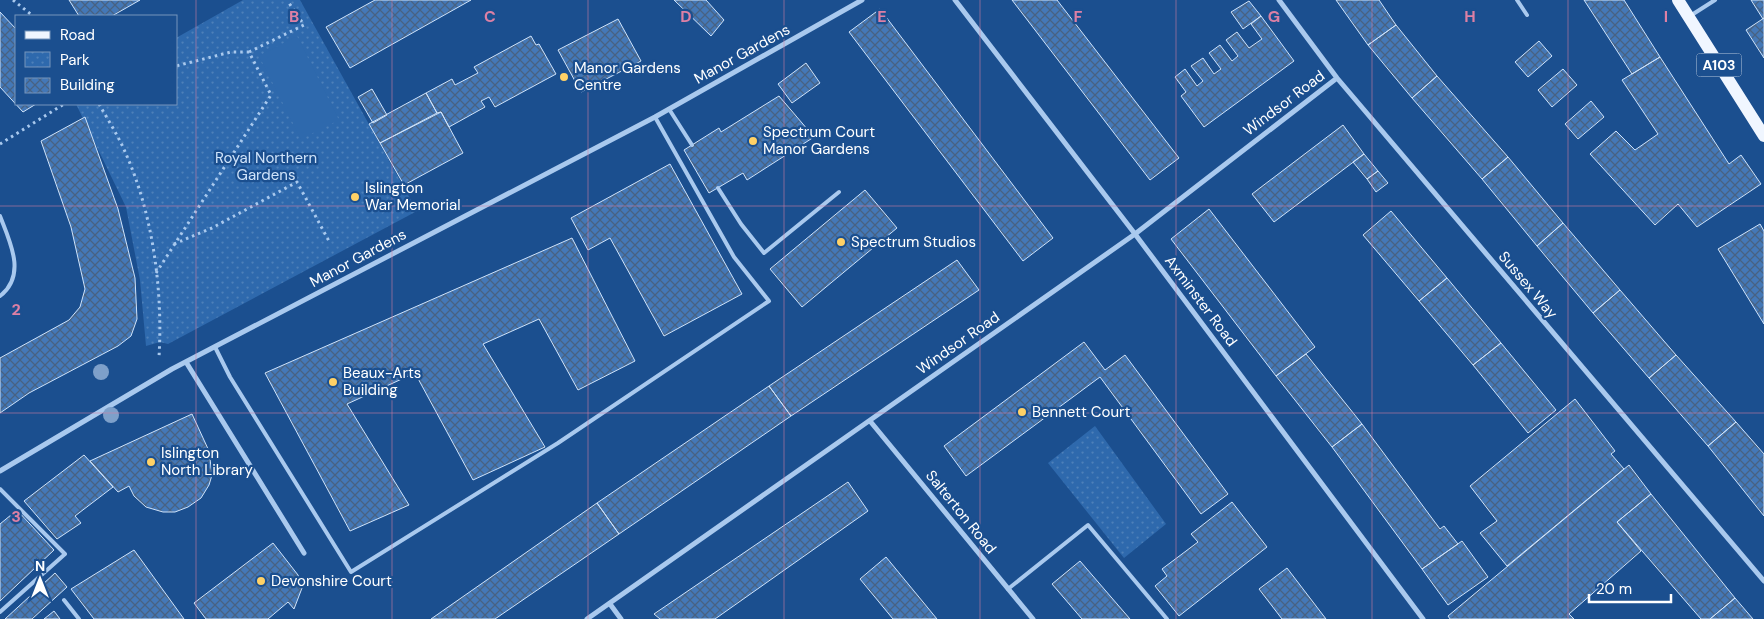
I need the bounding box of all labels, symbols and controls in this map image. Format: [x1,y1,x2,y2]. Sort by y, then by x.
text: B [289,6,299,27]
text: C [484,6,496,27]
text: D [680,6,692,27]
text: E [877,6,887,27]
text: F [1074,6,1083,27]
text: G [1268,6,1280,27]
text: H [1464,6,1476,27]
text: I [1664,6,1668,27]
legend [15,15,178,105]
street label: Manor Gardens [690,19,794,89]
text: Road [60,25,95,45]
text: Park [60,50,90,70]
road number: A103 [1696,54,1742,76]
place label: Manor Gardens Centre [574,58,681,95]
street label: Windsor Road [1239,66,1329,140]
marker: Manor Gardens Centre [558,71,570,83]
text: Building [60,75,115,95]
place label: Spectrum Court Manor Gardens [763,122,875,159]
marker: Spectrum Court Manor Gardens [747,135,759,147]
park label: Royal Northern Gardens [215,148,317,185]
place label: Islington War Memorial [365,178,461,215]
marker: Islington War Memorial [349,191,361,203]
street label: Manor Gardens [306,224,410,292]
place label: Spectrum Studios [851,232,976,252]
marker: Spectrum Studios [835,236,847,248]
street label: Sussex Way [1494,247,1562,323]
street label: Axminster Road [1160,252,1242,350]
text: 2 [11,299,21,320]
street label: Windsor Road [913,307,1003,379]
place label: Beaux-Arts Building [343,363,421,400]
marker: Beaux-Arts Building [327,376,339,388]
place label: Bennett Court [1032,402,1131,422]
marker: Bennett Court [1016,406,1028,418]
place label: Islington North Library [161,443,253,480]
marker: Islington North Library [145,456,157,468]
street label: Salterton Road [921,466,1001,558]
text: 3 [11,506,21,527]
north arrow [15,554,65,604]
text: N [35,557,45,575]
place label: Devonshire Court [271,571,392,591]
scale bar [1589,572,1672,604]
marker: Devonshire Court [255,575,267,587]
text: 20 m [1596,579,1632,599]

